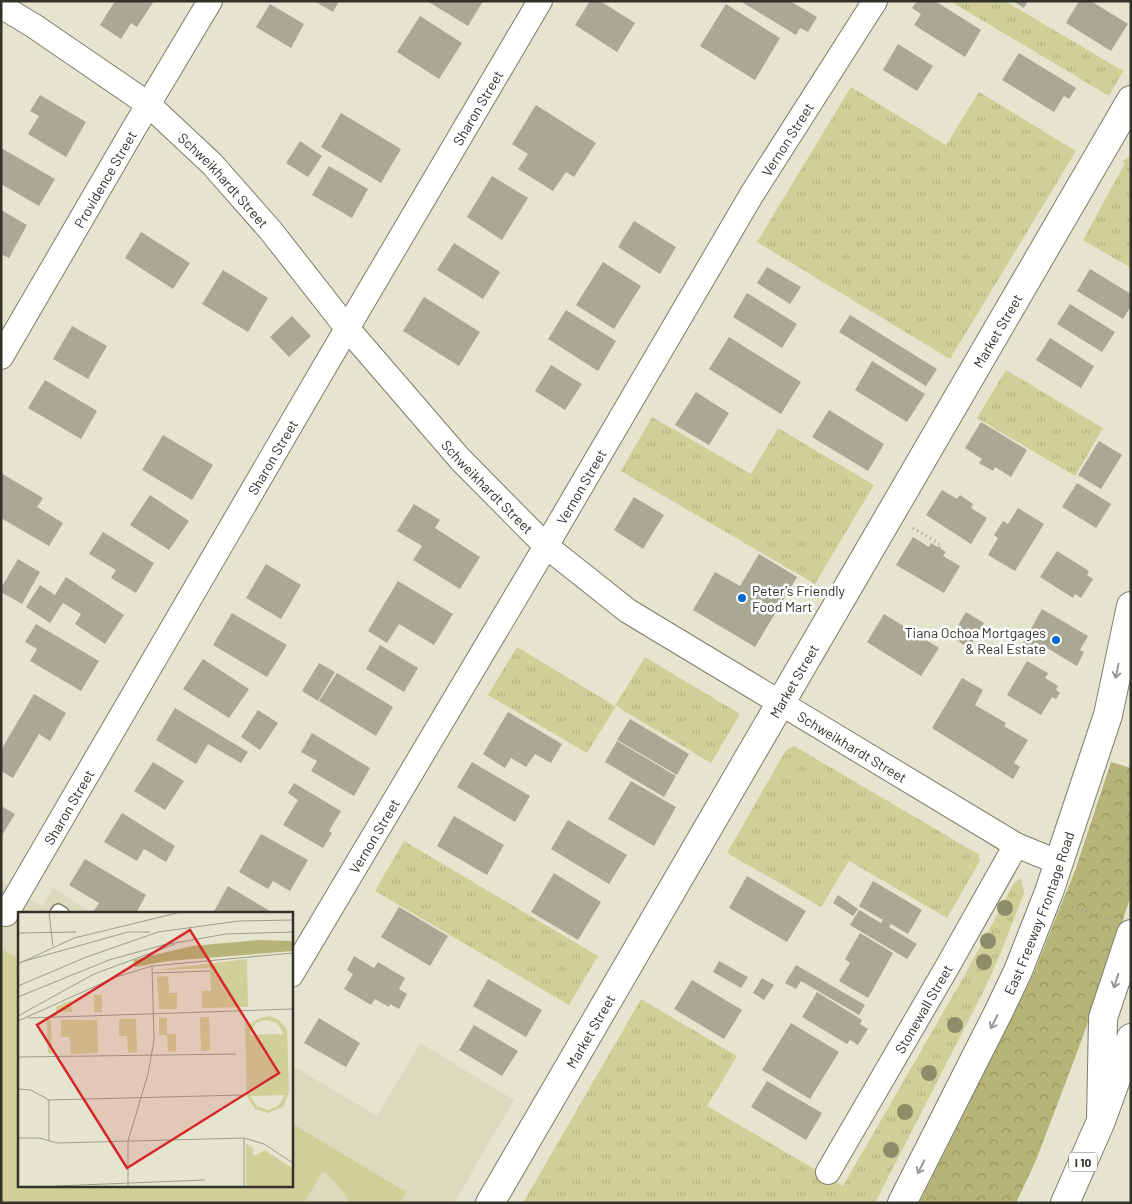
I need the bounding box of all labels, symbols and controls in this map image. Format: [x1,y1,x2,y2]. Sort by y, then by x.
street label: Sharon Street [449,67,506,148]
street label: Vernon Street [757,99,817,179]
street label: Providence Street [70,127,139,230]
street label: Schweikhardt Street [175,129,272,231]
street label: Market Street [969,291,1025,371]
street label: Sharon Street [244,416,301,497]
street label: Schweikhardt Street [438,436,537,537]
street label: Vernon Street [552,446,609,527]
place label: Peter's Friendly Food Mart [752,582,846,615]
marker: Peter's Friendly Food Mart [736,592,748,604]
place label: Tiana Ochoa Mortgages & Real Estate [905,624,1046,657]
marker: Tiana Ochoa Mortgages & Real Estate [1050,634,1062,646]
street label: Market Street [765,641,822,721]
one-way arrow [1112,663,1121,679]
street label: Schweikhardt Street [795,707,910,786]
street label: Sharon Street [40,766,97,847]
street label: Vernon Street [345,795,403,876]
street label: East Freeway Frontage Road [1000,829,1077,997]
inset map [18,912,292,1186]
street label: Stonewall Street [890,961,955,1056]
one-way arrow [1110,973,1120,989]
street label: Market Street [562,991,618,1071]
one-way arrow [989,1014,999,1029]
road number: I 10 [1069,1152,1097,1172]
one-way arrow [916,1159,925,1174]

